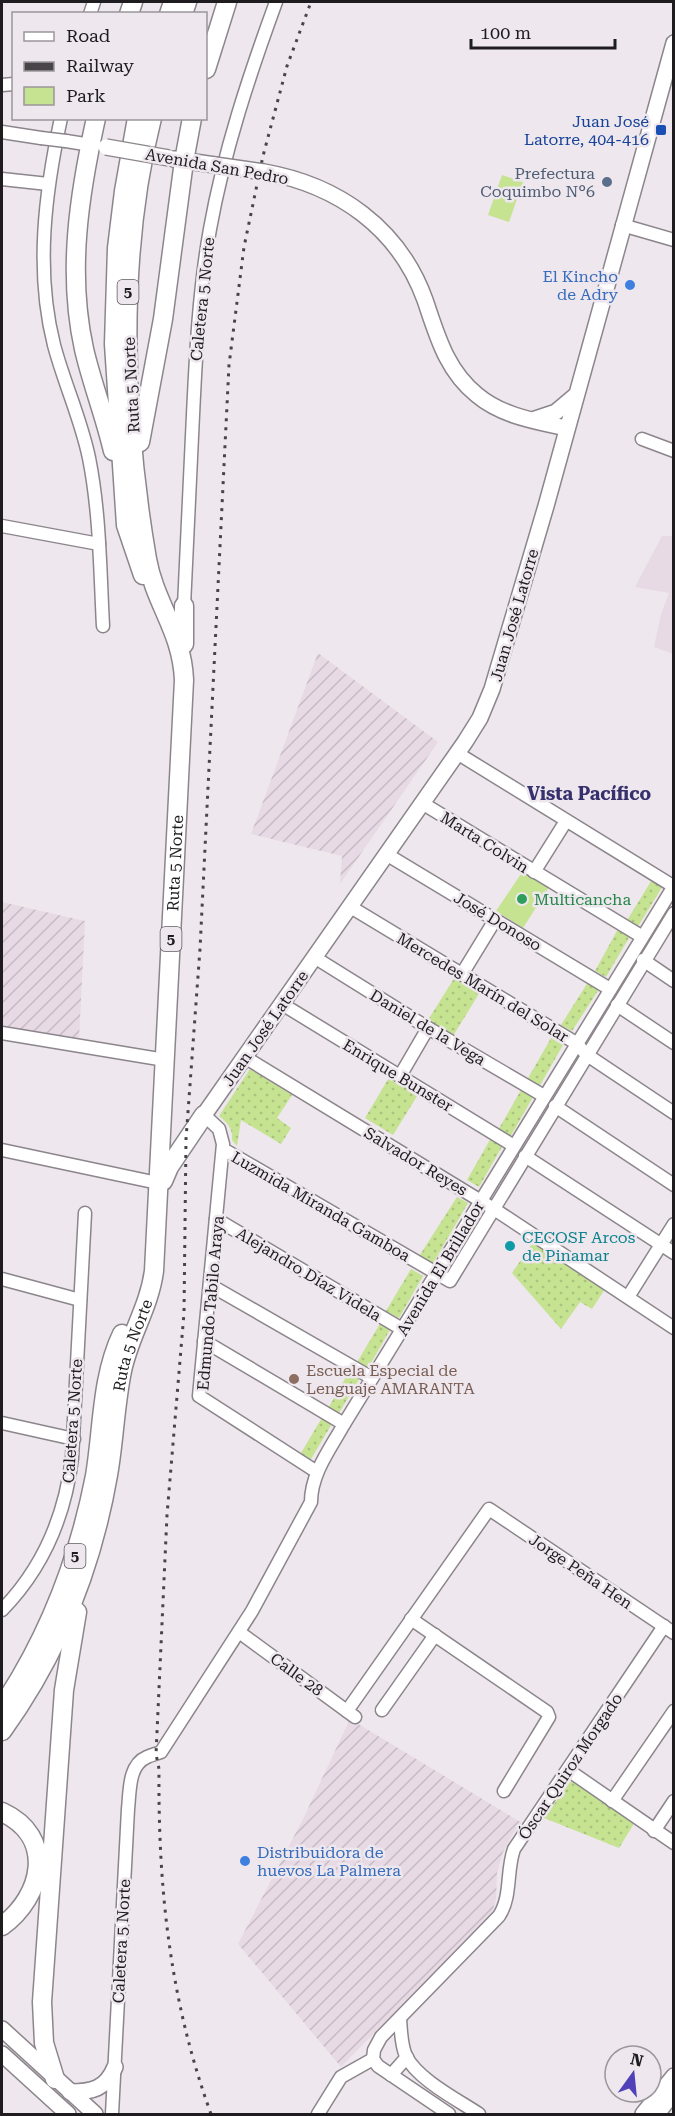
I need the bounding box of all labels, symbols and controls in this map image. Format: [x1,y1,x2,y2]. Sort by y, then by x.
legend [12,12,207,120]
scale bar [471,12,615,50]
text: 100 m [480,22,531,43]
text: Road [66,25,111,46]
text: Railway [66,55,134,76]
text: Park [66,85,106,106]
place label: Juan José Latorre, 404-416 [524,112,649,149]
marker: Juan José Latorre, 404-416 [654,123,668,137]
street label: Avenida San Pedro [144,145,290,188]
place label: Prefectura Coquimbo N°6 [480,164,595,201]
marker: Prefectura Coquimbo N°6 [600,175,614,189]
street label: Caletera 5 Norte [187,236,218,362]
place label: El Kincho de Adry [543,267,619,304]
marker: El Kincho de Adry [623,278,637,292]
road number: 5 [118,280,138,304]
street label: Ruta 5 Norte [119,336,144,434]
street label: Juan José Latorre [486,547,543,684]
district label: Vista Pacífico [527,783,651,804]
street label: Marta Colvin [437,808,532,877]
street label: Ruta 5 Norte [163,814,187,912]
street label: José Donoso [451,888,545,955]
place label: Multicancha [534,890,631,909]
marker: Multicancha [515,892,529,906]
road number: 5 [160,927,182,951]
street label: Mercedes Marín del Solar [394,929,572,1046]
street label: Juan José Latorre [218,967,313,1090]
street label: Daniel de la Vega [367,985,489,1070]
street label: Enrique Bunster [339,1035,457,1116]
street label: Salvador Reyes [361,1123,471,1200]
street label: Luzmida Miranda Gamboa [228,1147,414,1266]
street label: Avenida El Brillador [393,1197,488,1339]
street label: Edmundo Tabilo Araya [193,1214,228,1391]
street label: Alejandro Díaz Videla [233,1224,385,1325]
place label: CECOSF Arcos de Pinamar [522,1228,636,1265]
marker: CECOSF Arcos de Pinamar [503,1239,517,1253]
street label: Ruta 5 Norte [110,1296,157,1393]
street label: Caletera 5 Norte [59,1358,86,1484]
place label: Escuela Especial de Lenguaje AMARANTA [306,1361,475,1398]
marker: Escuela Especial de Lenguaje AMARANTA [287,1372,301,1386]
street label: Jorge Peña Hen [525,1530,636,1613]
road number: 5 [64,1544,86,1568]
street label: Calle 28 [267,1649,327,1700]
street label: Óscar Quiroz Morgado [514,1689,627,1843]
place label: Distribuidora de huevos La Palmera [257,1843,401,1880]
marker: Distribuidora de huevos La Palmera [238,1854,252,1868]
street label: Caletera 5 Norte [109,1878,134,2004]
north arrow [603,2044,663,2104]
text: N [628,2049,645,2071]

